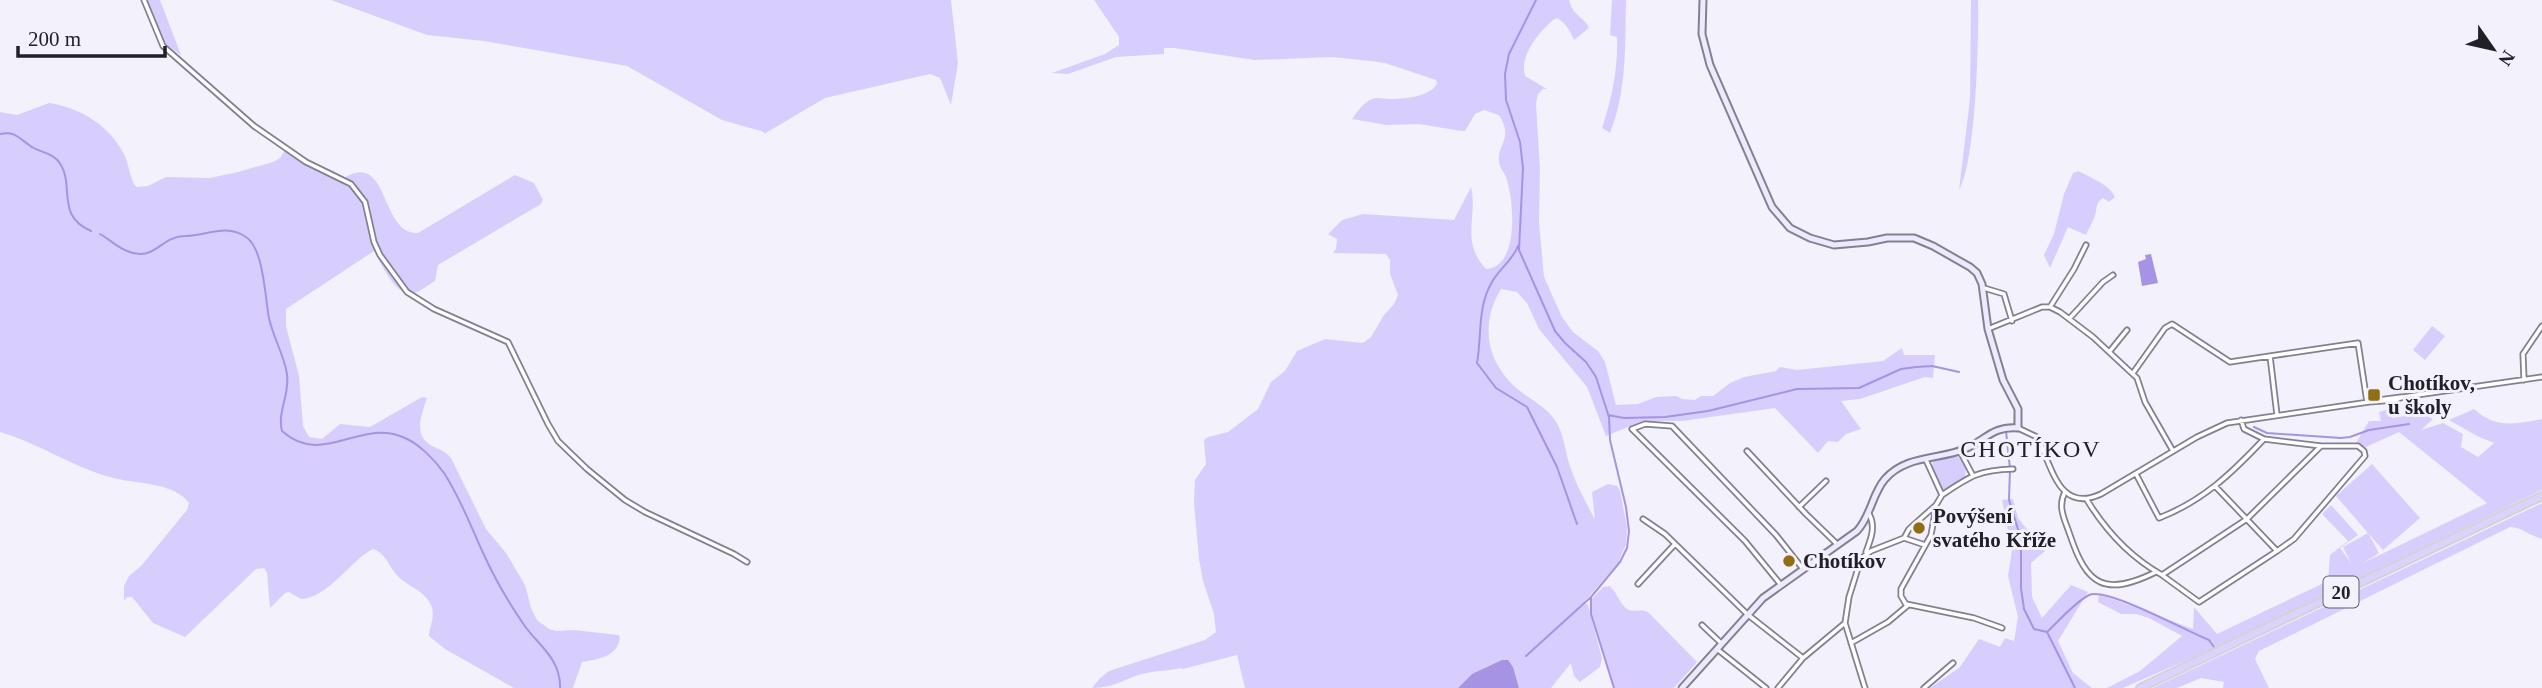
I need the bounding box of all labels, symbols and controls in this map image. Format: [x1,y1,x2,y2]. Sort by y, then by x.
scale bar [18,14,164,58]
north arrow [2458,14,2528,84]
text: 200 m [28,27,81,51]
text: N [2494,47,2519,70]
place label: Chotíkov, u školy [2388,371,2475,419]
marker: Chotíkov, u školy [2366,387,2382,403]
district label: CHOTÍKOV [1960,436,2102,462]
place label: Povýšení svatého Kříže [1933,504,2056,552]
marker: Povýšení svatého Kříže [1911,520,1927,536]
place label: Chotíkov [1803,549,1886,573]
marker: Chotíkov [1781,553,1797,569]
road number: 20 [2324,576,2358,608]

